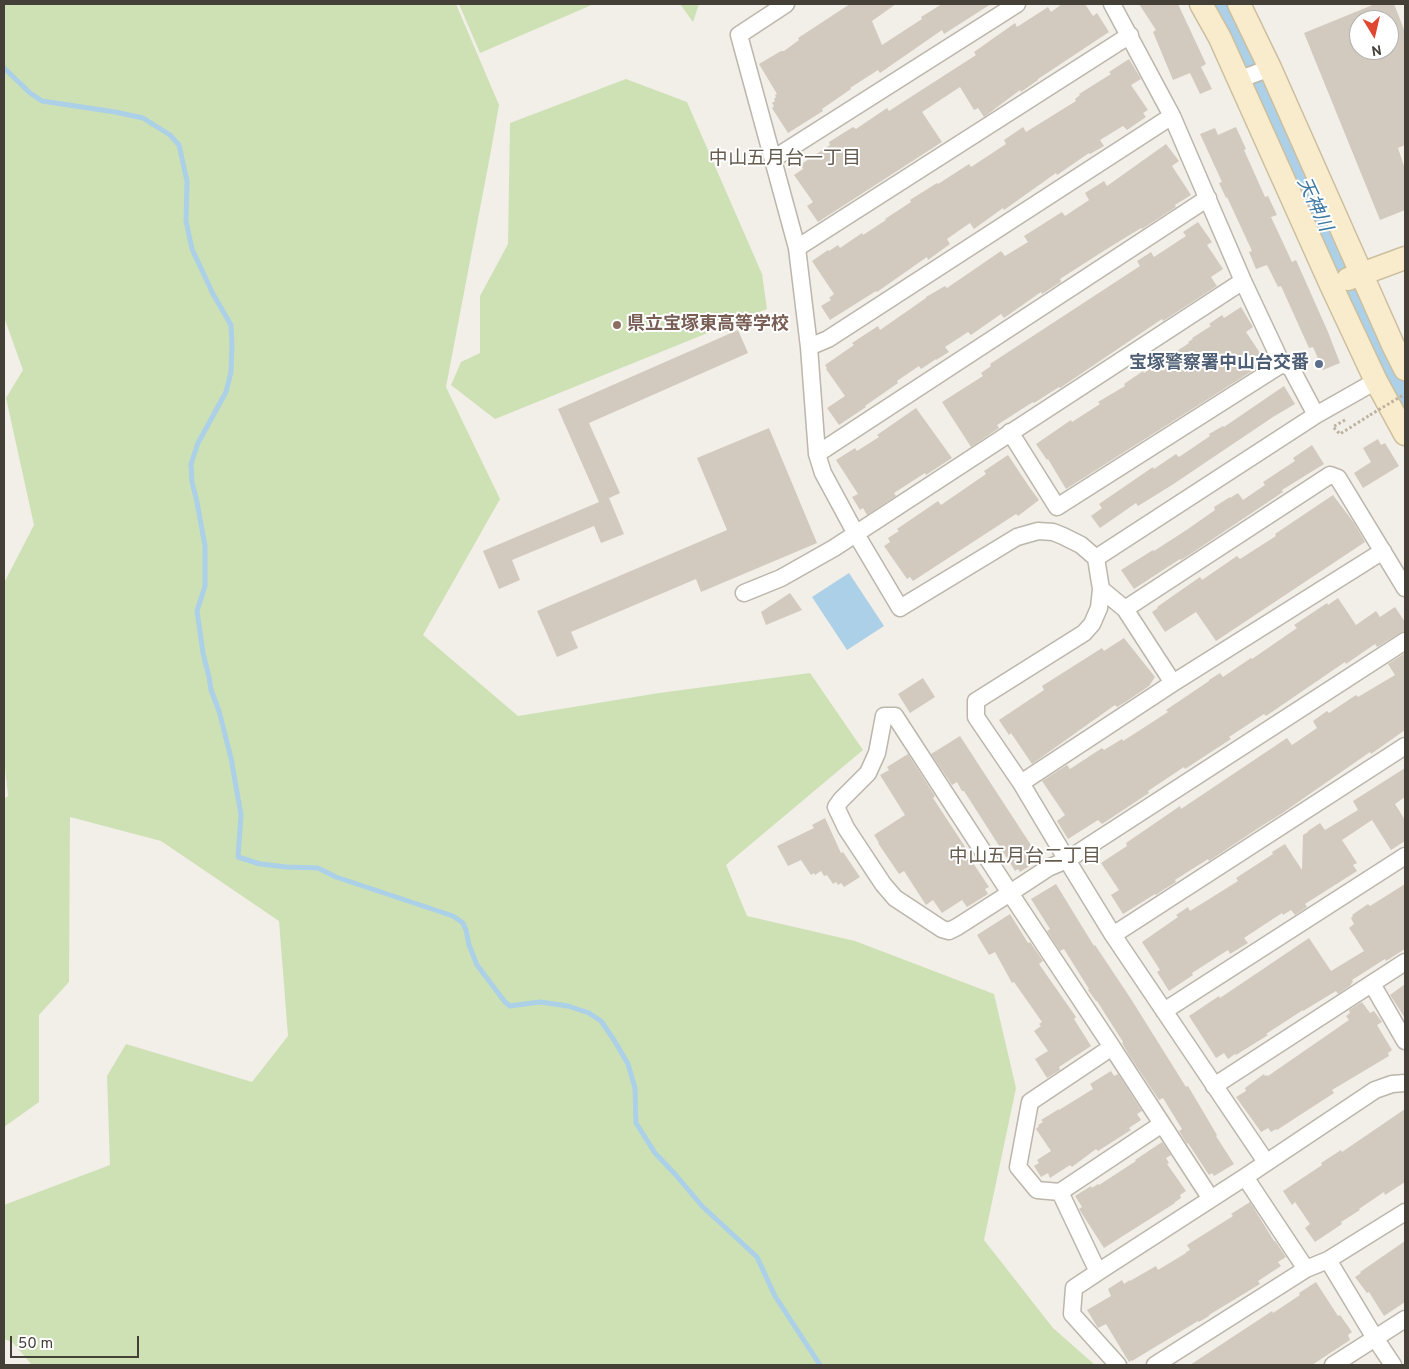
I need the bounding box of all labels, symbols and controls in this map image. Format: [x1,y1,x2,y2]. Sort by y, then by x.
north arrow [1349,10,1399,60]
text: N [1370,40,1383,59]
district label: 中山五月台一丁目 [709,149,861,171]
water label: 天神川 [1291,174,1335,236]
place label: 県立宝塚東高等学校 [627,314,789,336]
marker: 県立宝塚東高等学校 [611,319,623,331]
place label: 宝塚警察署中山台交番 [1129,353,1309,375]
marker: 宝塚警察署中山台交番 [1313,358,1325,370]
district label: 中山五月台二丁目 [949,847,1101,869]
scale bar [12,1326,141,1358]
text: 50 m [18,1335,53,1354]

